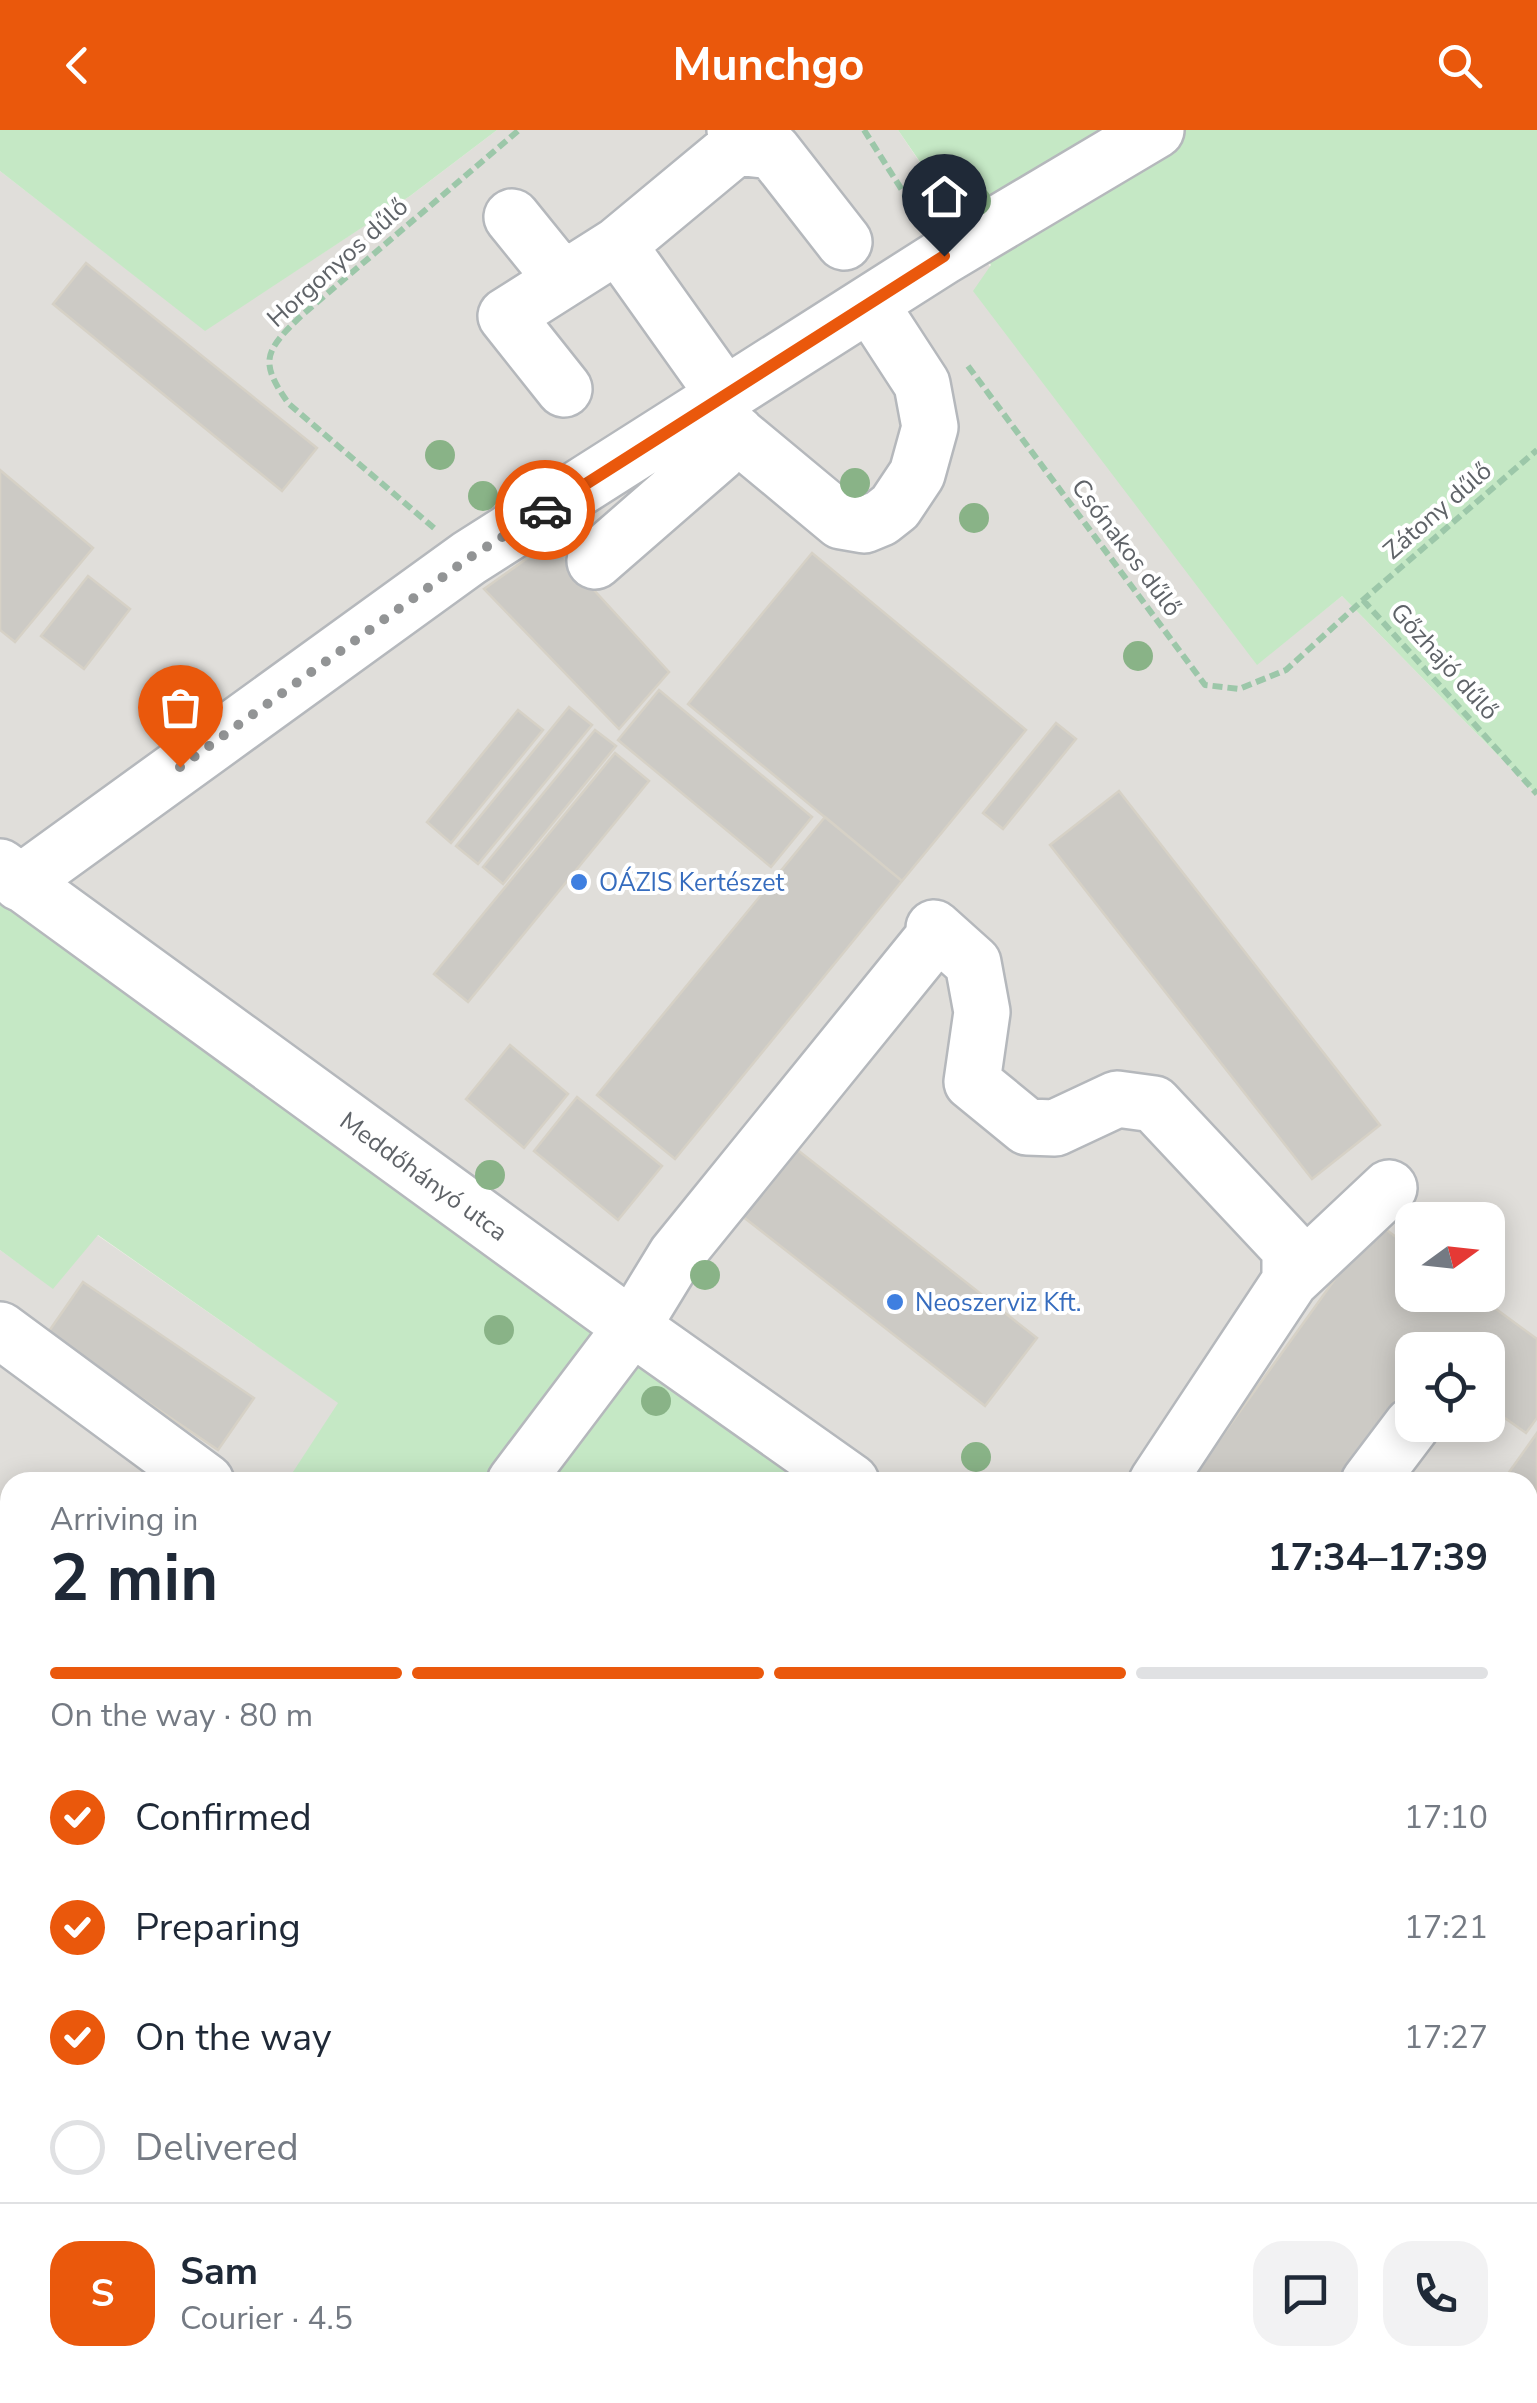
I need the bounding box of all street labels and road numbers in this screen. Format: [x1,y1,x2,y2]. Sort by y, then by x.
street label: Horgonyos dűlő [260,190,416,335]
street label: Zátony dűlő [1376,454,1499,567]
street label: Csónakos dűlő [1063,472,1189,623]
street label: Gőzhajó dűlő [1382,596,1506,728]
street label: Meddőhányó utca [333,1104,514,1249]

